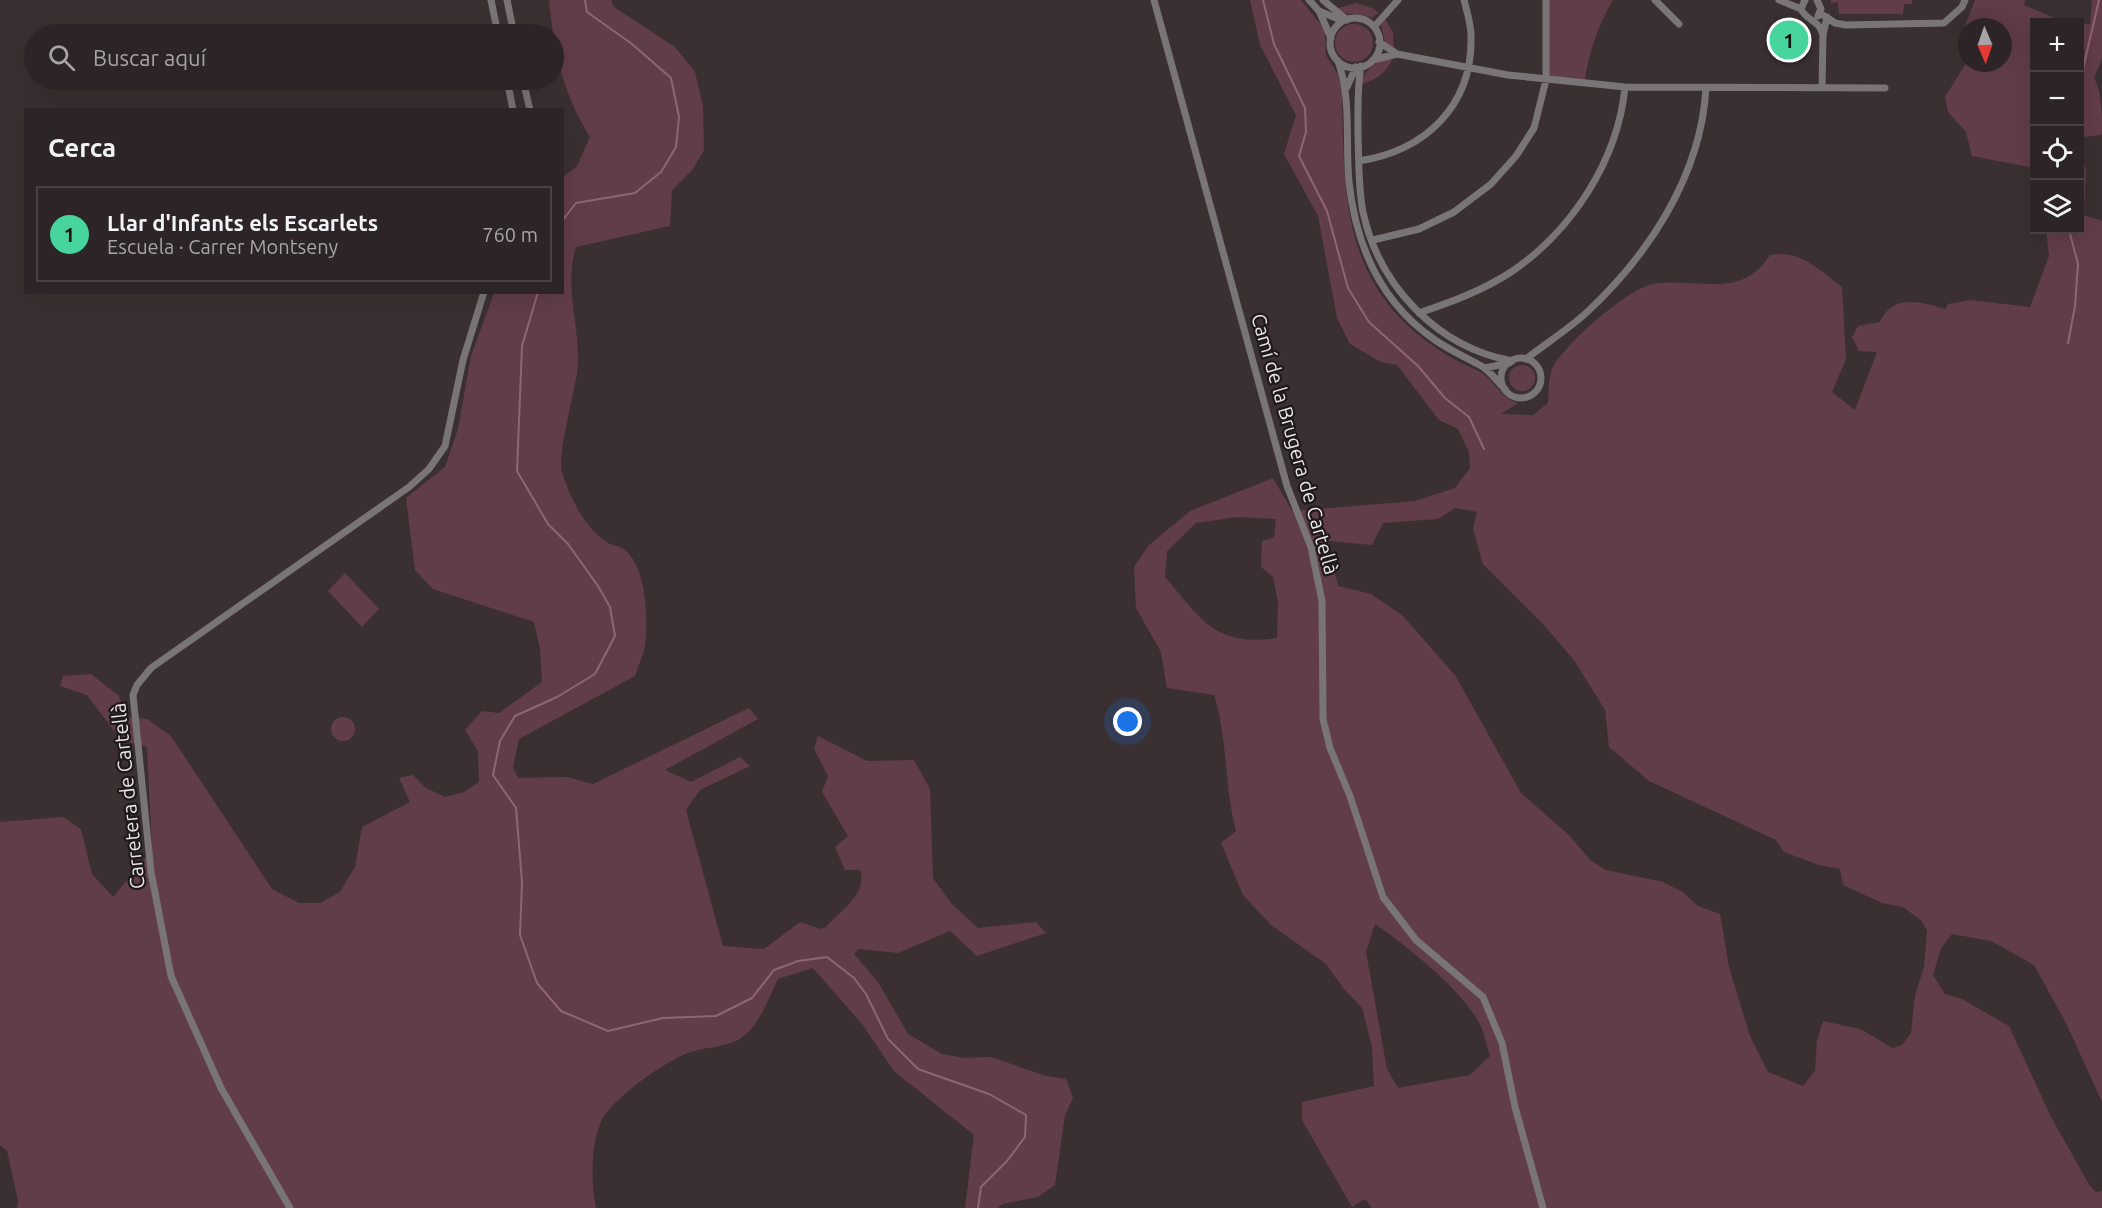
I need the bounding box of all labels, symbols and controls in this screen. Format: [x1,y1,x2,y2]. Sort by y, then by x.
pin: 1 [1770,18,1808,63]
north arrow [1958,18,2012,72]
map controls [2030,18,2084,234]
button: + [2030,18,2084,72]
search box [24,24,564,90]
icon: search [45,41,78,74]
text: Buscar aquí [93,45,206,70]
button: − [2030,72,2084,126]
button: locate [2030,126,2084,180]
text: Cerca [48,133,116,162]
button: layers [2030,180,2084,234]
text: Llar d'Infants els Escarlets [107,210,378,235]
text: 1 [64,223,75,246]
text: 760 m [482,223,538,246]
text: Escuela · Carrer Montseny [107,235,338,258]
street label: Camí de la Brugera de Cartellà [1247,311,1344,577]
street label: Carretera de Cartellà [106,702,149,890]
your location [1113,707,1142,736]

